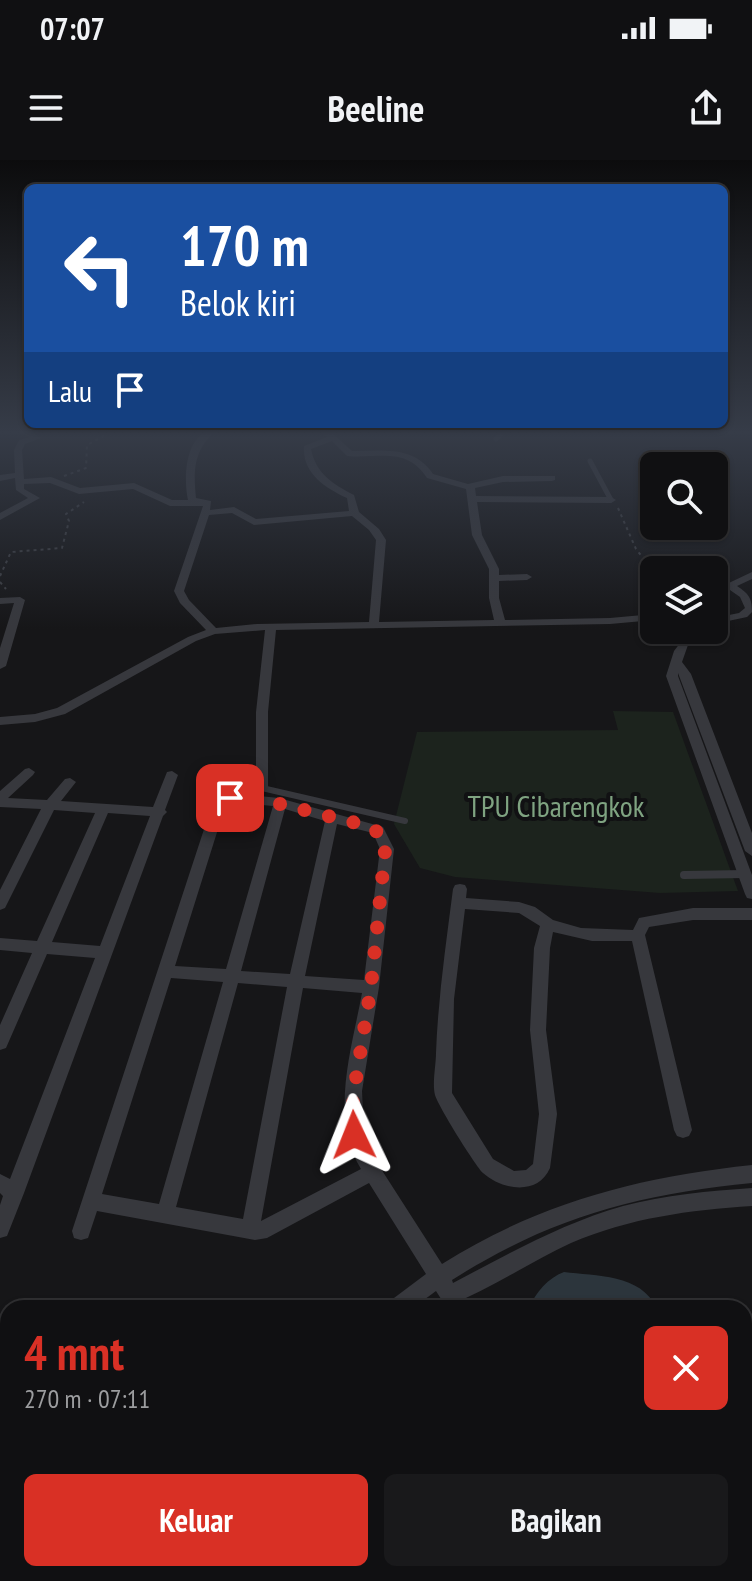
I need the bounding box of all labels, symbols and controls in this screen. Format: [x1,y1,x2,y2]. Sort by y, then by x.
text: 07:07 [40,9,105,48]
text: Beeline [328,85,424,132]
icon: menu [24,86,68,130]
icon: share [684,86,728,130]
text: 170 m [180,209,309,281]
icon: left [48,216,152,320]
text: Belok kiri [180,279,296,326]
icon: arrive [108,368,152,412]
text: Lalu [48,371,92,410]
map controls [640,452,728,644]
button: search [640,452,728,540]
button: layers [640,556,728,644]
pin [196,764,264,832]
icon: arrive [208,776,252,820]
park label: TPU Cibarengkok [468,786,645,825]
position arrow [312,1093,396,1177]
text: 4 mnt [24,1321,124,1383]
button: close [644,1326,728,1410]
text: 270 m · 07:11 [24,1382,150,1415]
button: Keluar [24,1474,368,1566]
button: Bagikan [384,1474,728,1566]

